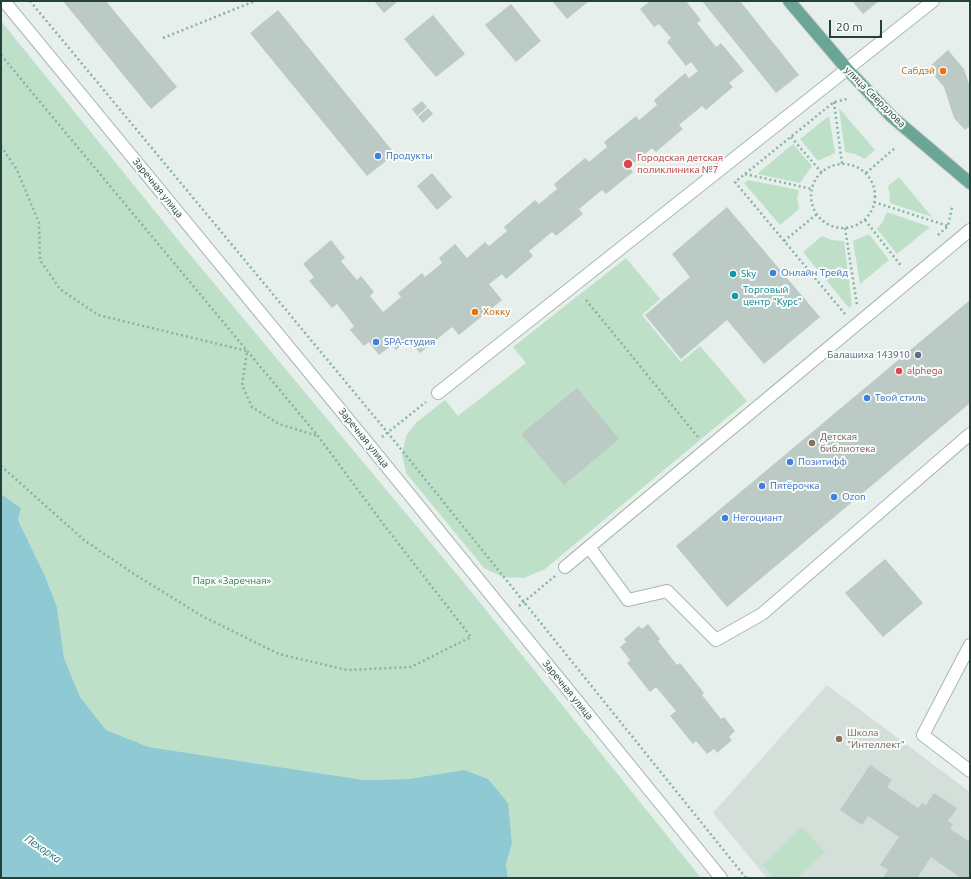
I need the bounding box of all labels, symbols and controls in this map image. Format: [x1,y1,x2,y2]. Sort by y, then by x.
scale bar [831,12,884,38]
text: 20 m [836,20,863,33]
street label: улица Свердлова [842,64,908,130]
place label: Сабдэй [901,65,935,77]
marker: Сабдэй [938,66,948,76]
place label: Продукты [386,150,433,162]
marker: Продукты [373,151,383,161]
place label: Городская детская поликлиника №7 [637,152,723,176]
street label: Заречная улица [130,156,186,220]
marker: Городская детская поликлиника №7 [622,158,634,170]
place label: Онлайн Трейд [781,267,848,279]
place label: Sky [741,268,756,280]
marker: Онлайн Трейд [768,268,778,278]
marker: Sky [728,269,738,279]
place label: Торговый центр "Курс" [743,284,802,308]
marker: Торговый центр "Курс" [730,291,740,301]
place label: Хокку [483,306,510,318]
marker: Хокку [470,307,480,317]
place label: SPA-студия [384,336,435,348]
marker: SPA-студия [371,337,381,347]
place label: Балашиха 143910 [827,349,910,361]
marker: Балашиха 143910 [913,350,923,360]
place label: alphega [907,365,943,377]
marker: alphega [894,366,904,376]
place label: Твой стиль [875,392,926,404]
marker: Твой стиль [862,393,872,403]
street label: Заречная улица [336,406,392,470]
place label: Детская библиотека [820,431,875,454]
marker: Детская библиотека [807,438,817,448]
place label: Позитифф [798,456,847,468]
marker: Позитифф [785,457,795,467]
place label: Пятёрочка [770,480,819,492]
marker: Пятёрочка [757,481,767,491]
place label: Ozon [842,491,866,503]
marker: Ozon [829,492,839,502]
place label: Негоциант [733,512,783,524]
marker: Негоциант [720,513,730,523]
park label: Парк «Заречная» [193,575,271,587]
street label: Заречная улица [540,658,596,722]
place label: Школа "Интеллект" [847,727,905,750]
marker: Школа "Интеллект" [834,734,844,744]
water label: Пехорка [22,832,64,866]

